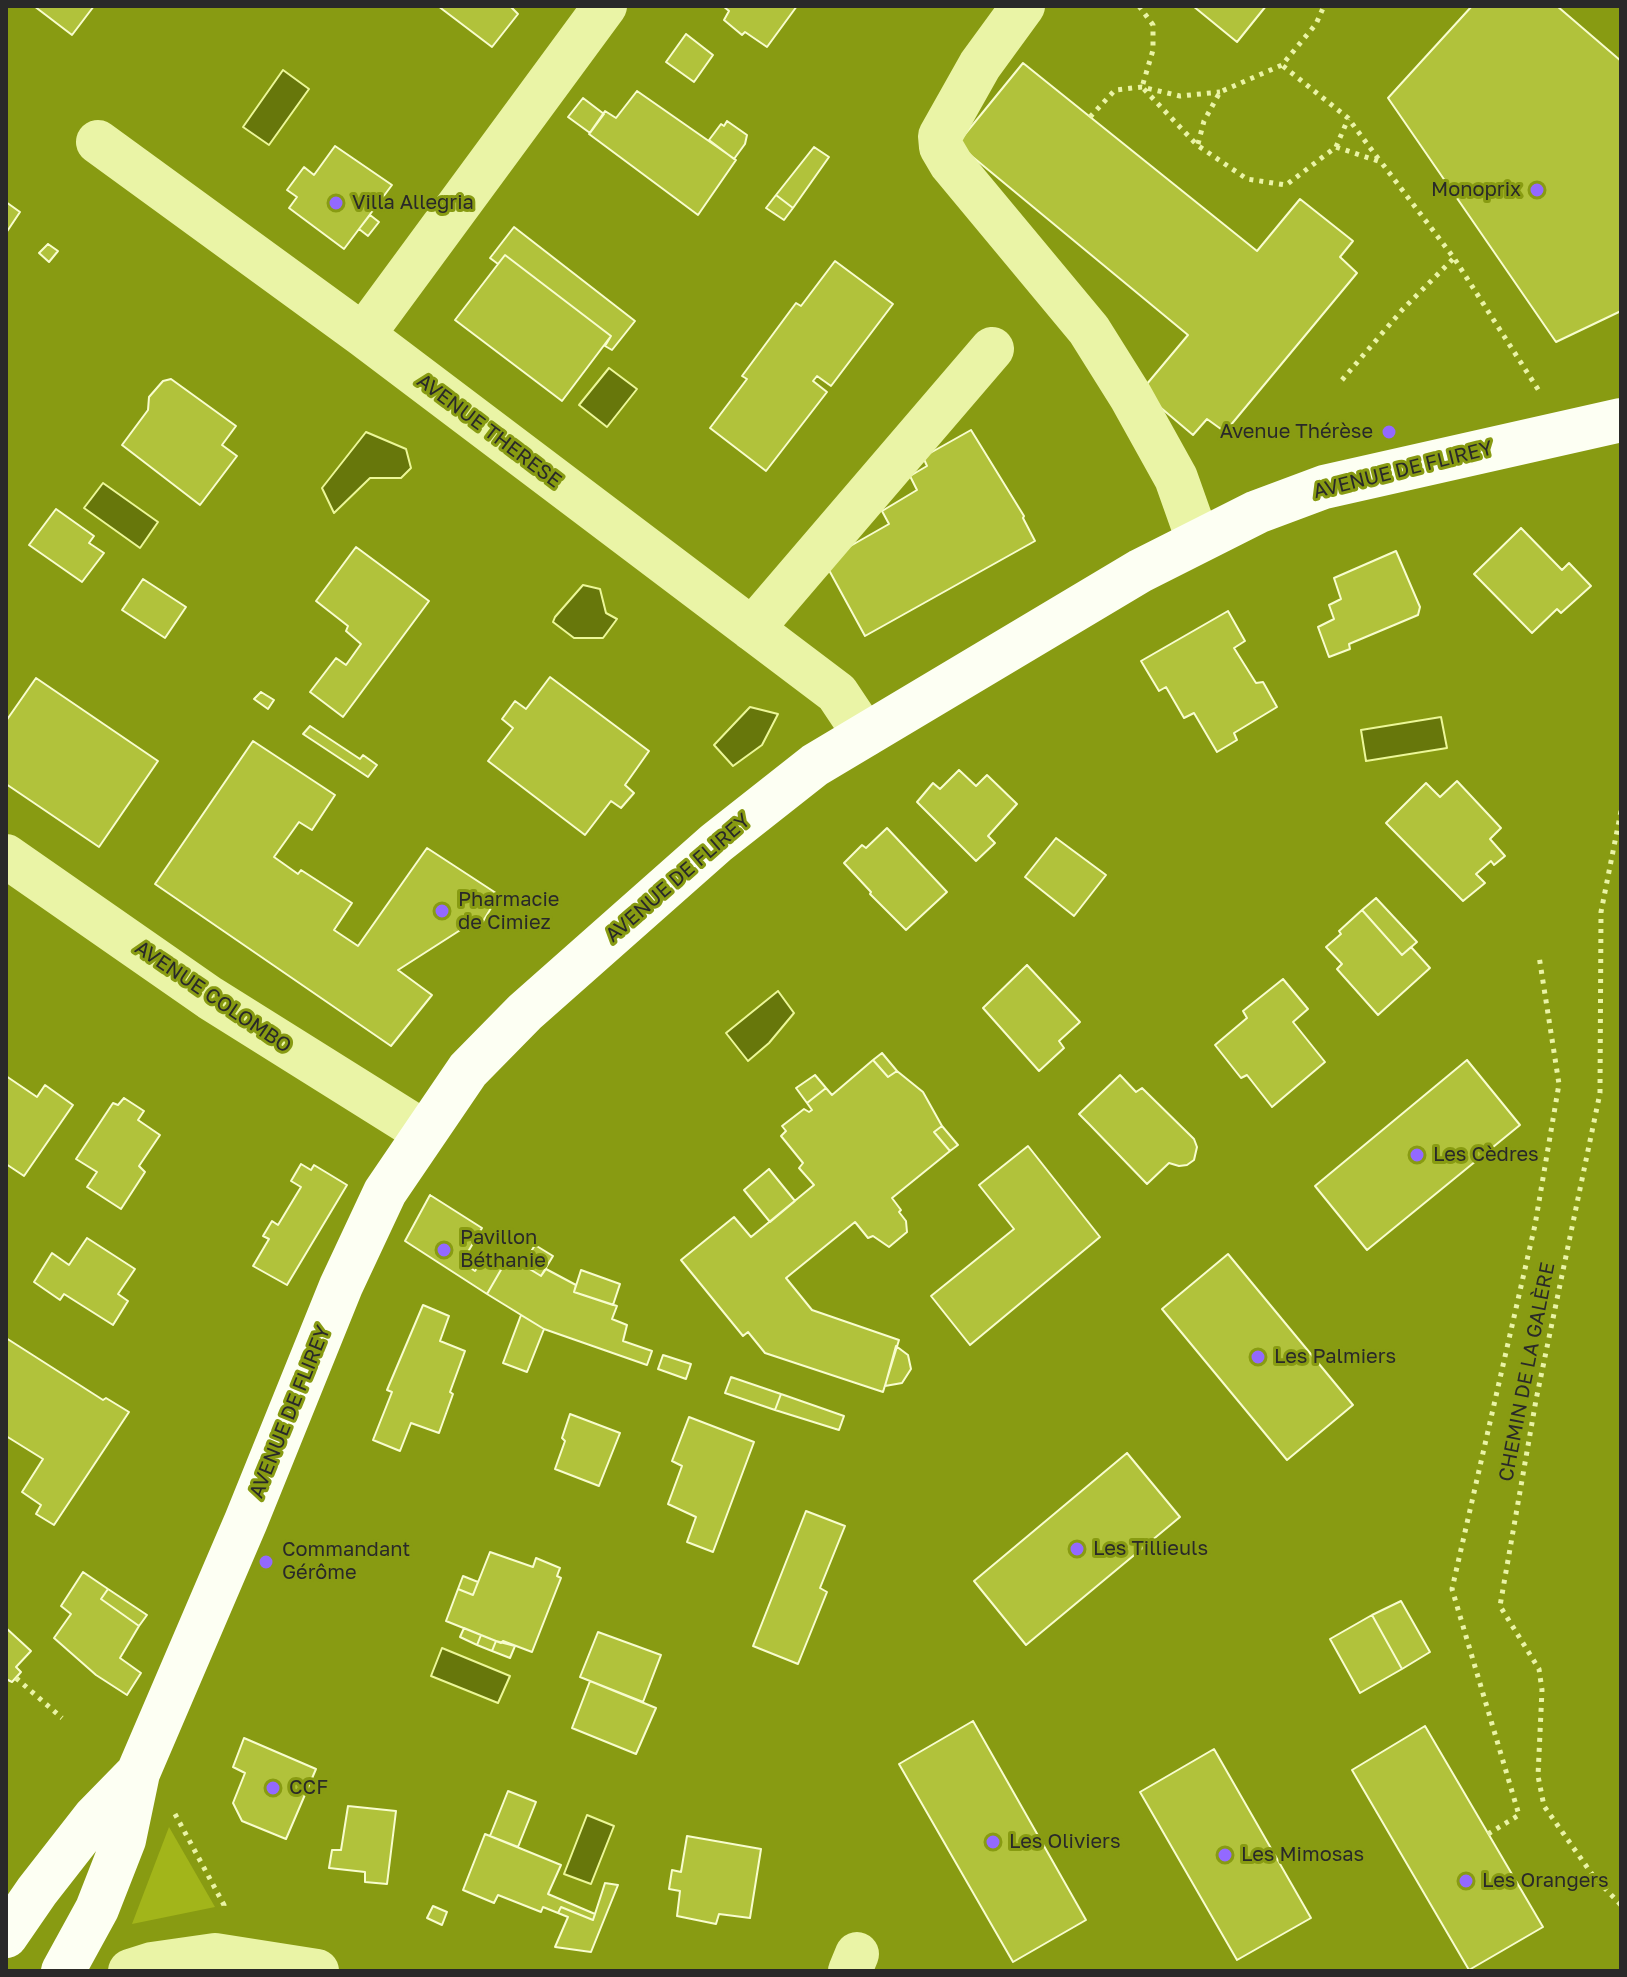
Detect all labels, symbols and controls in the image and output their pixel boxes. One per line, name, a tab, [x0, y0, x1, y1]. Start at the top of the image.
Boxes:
place label: Monoprix	[1431, 178, 1521, 202]
marker: Monoprix	[1528, 181, 1546, 199]
place label: Villa Allegria	[352, 191, 474, 215]
marker: Villa Allegria	[327, 194, 345, 212]
street label: AVENUE THERESE	[412, 369, 566, 493]
place label: Avenue Thérèse	[1220, 420, 1373, 444]
marker: Avenue Thérèse	[1380, 423, 1398, 441]
street label: AVENUE DE FLIREY	[1311, 436, 1495, 504]
street label: AVENUE DE FLIREY	[601, 809, 755, 947]
place label: Pharmacie de Cimiez	[458, 888, 559, 935]
marker: Pharmacie de Cimiez	[433, 902, 451, 920]
street label: AVENUE COLOMBO	[130, 936, 296, 1058]
place label: Les Cèdres	[1433, 1143, 1539, 1167]
marker: Les Cèdres	[1408, 1146, 1426, 1164]
place label: Pavillon Béthanie	[460, 1226, 546, 1273]
marker: Pavillon Béthanie	[435, 1241, 453, 1259]
street label: CHEMIN DE LA GALÈRE	[1494, 1260, 1560, 1484]
street label: AVENUE DE FLIREY	[244, 1322, 336, 1502]
place label: Les Palmiers	[1274, 1345, 1396, 1369]
marker: Les Palmiers	[1249, 1348, 1267, 1366]
place label: Les Tillieuls	[1093, 1537, 1208, 1561]
place label: Commandant Gérôme	[282, 1538, 410, 1585]
marker: Les Tillieuls	[1068, 1540, 1086, 1558]
marker: Commandant Gérôme	[257, 1553, 275, 1571]
place label: CCF	[289, 1776, 328, 1800]
marker: CCF	[264, 1779, 282, 1797]
place label: Les Oliviers	[1009, 1830, 1121, 1854]
marker: Les Oliviers	[984, 1833, 1002, 1851]
place label: Les Mimosas	[1241, 1843, 1364, 1867]
marker: Les Mimosas	[1216, 1846, 1234, 1864]
place label: Les Orangers	[1482, 1869, 1609, 1893]
marker: Les Orangers	[1457, 1872, 1475, 1890]

